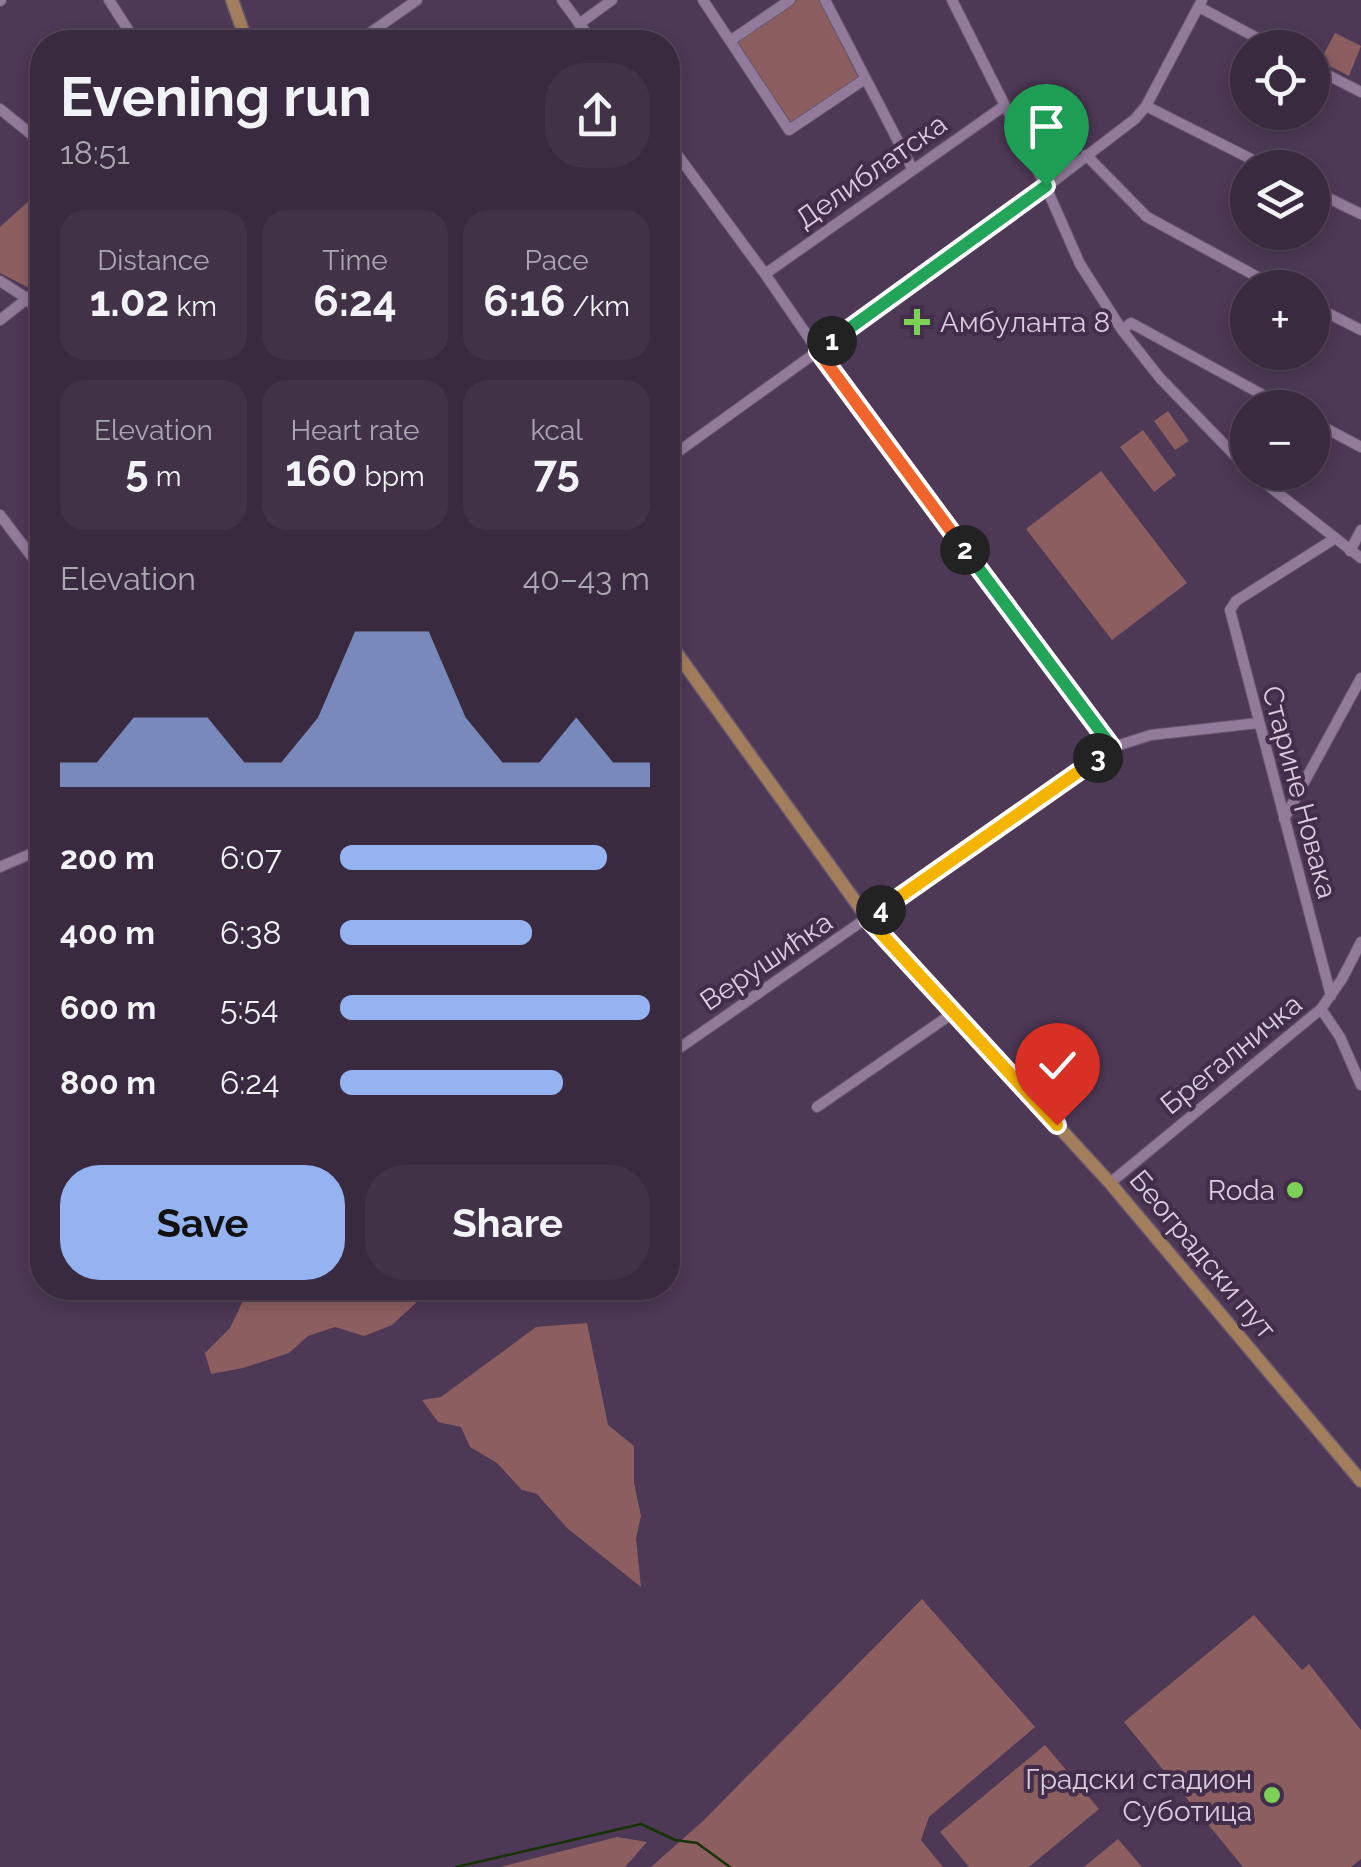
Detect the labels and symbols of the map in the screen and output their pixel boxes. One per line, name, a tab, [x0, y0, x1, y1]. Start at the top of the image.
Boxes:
pin	[1004, 84, 1089, 187]
street label: Делиблатска	[790, 107, 953, 236]
place label: Амбуланта 8	[940, 306, 1110, 339]
marker: Амбуланта 8	[904, 309, 930, 335]
pin: 1	[807, 316, 857, 366]
pin: 2	[940, 525, 990, 575]
street label: Старине Новака	[1255, 682, 1344, 902]
pin: 3	[1073, 733, 1123, 783]
pin: 4	[856, 885, 906, 935]
street label: Верушићка	[694, 905, 839, 1018]
street label: Брегалничка	[1154, 988, 1308, 1121]
pin	[1015, 1023, 1100, 1126]
street label: Београдски пут	[1123, 1163, 1283, 1345]
place label: Roda	[1208, 1174, 1275, 1207]
marker: Roda	[1284, 1179, 1306, 1201]
place label: Градски стадион Суботица	[1025, 1763, 1252, 1828]
marker: Градски стадион Суботица	[1261, 1784, 1283, 1806]

